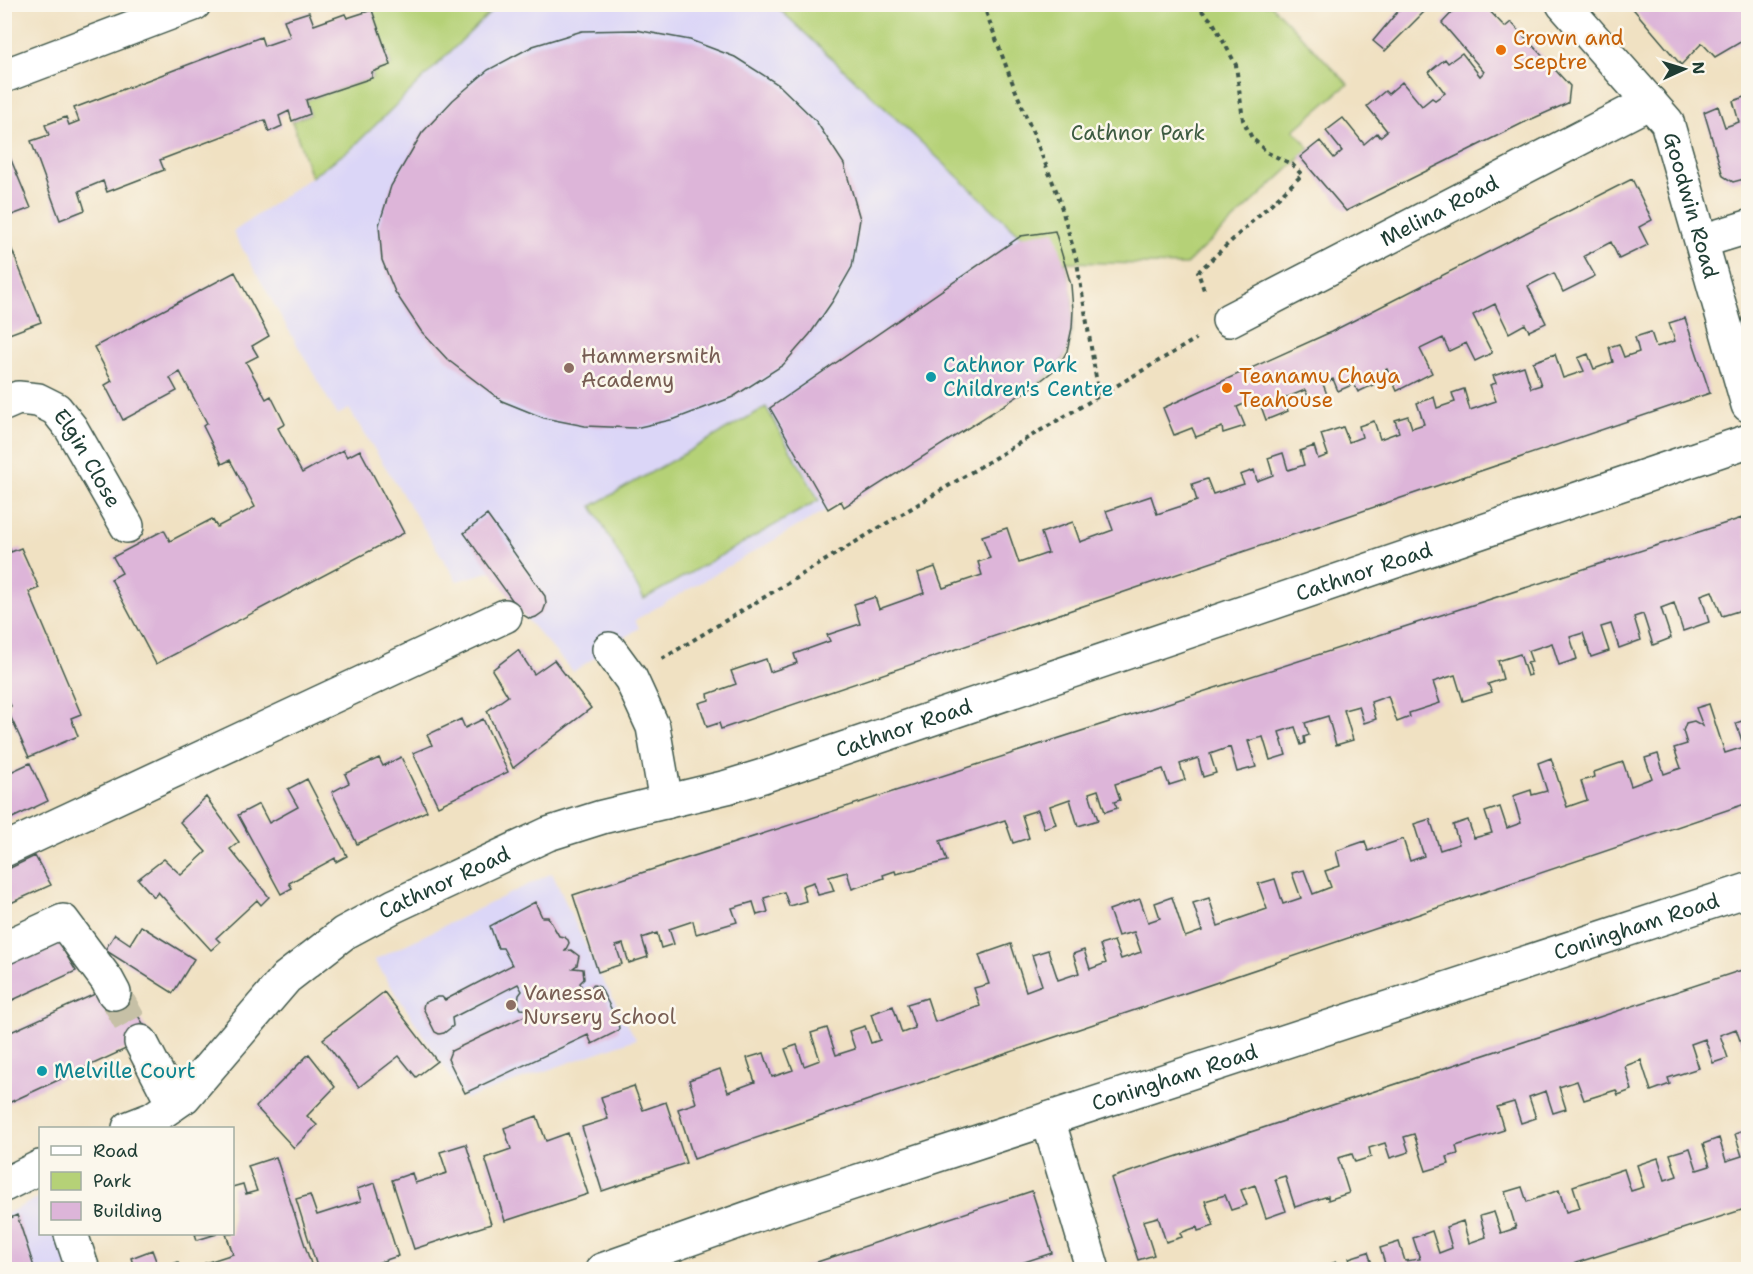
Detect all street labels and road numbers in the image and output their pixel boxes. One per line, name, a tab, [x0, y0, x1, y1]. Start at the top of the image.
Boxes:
street label: Goodwin Road	[1657, 129, 1725, 282]
street label: Melina Road	[1376, 169, 1503, 253]
street label: Elgin Close	[47, 403, 128, 513]
street label: Cathnor Road	[1292, 535, 1436, 608]
street label: Cathnor Road	[832, 692, 976, 764]
street label: Cathnor Road	[374, 840, 515, 926]
street label: Coningham Road	[1550, 886, 1723, 967]
street label: Coningham Road	[1088, 1037, 1261, 1118]

